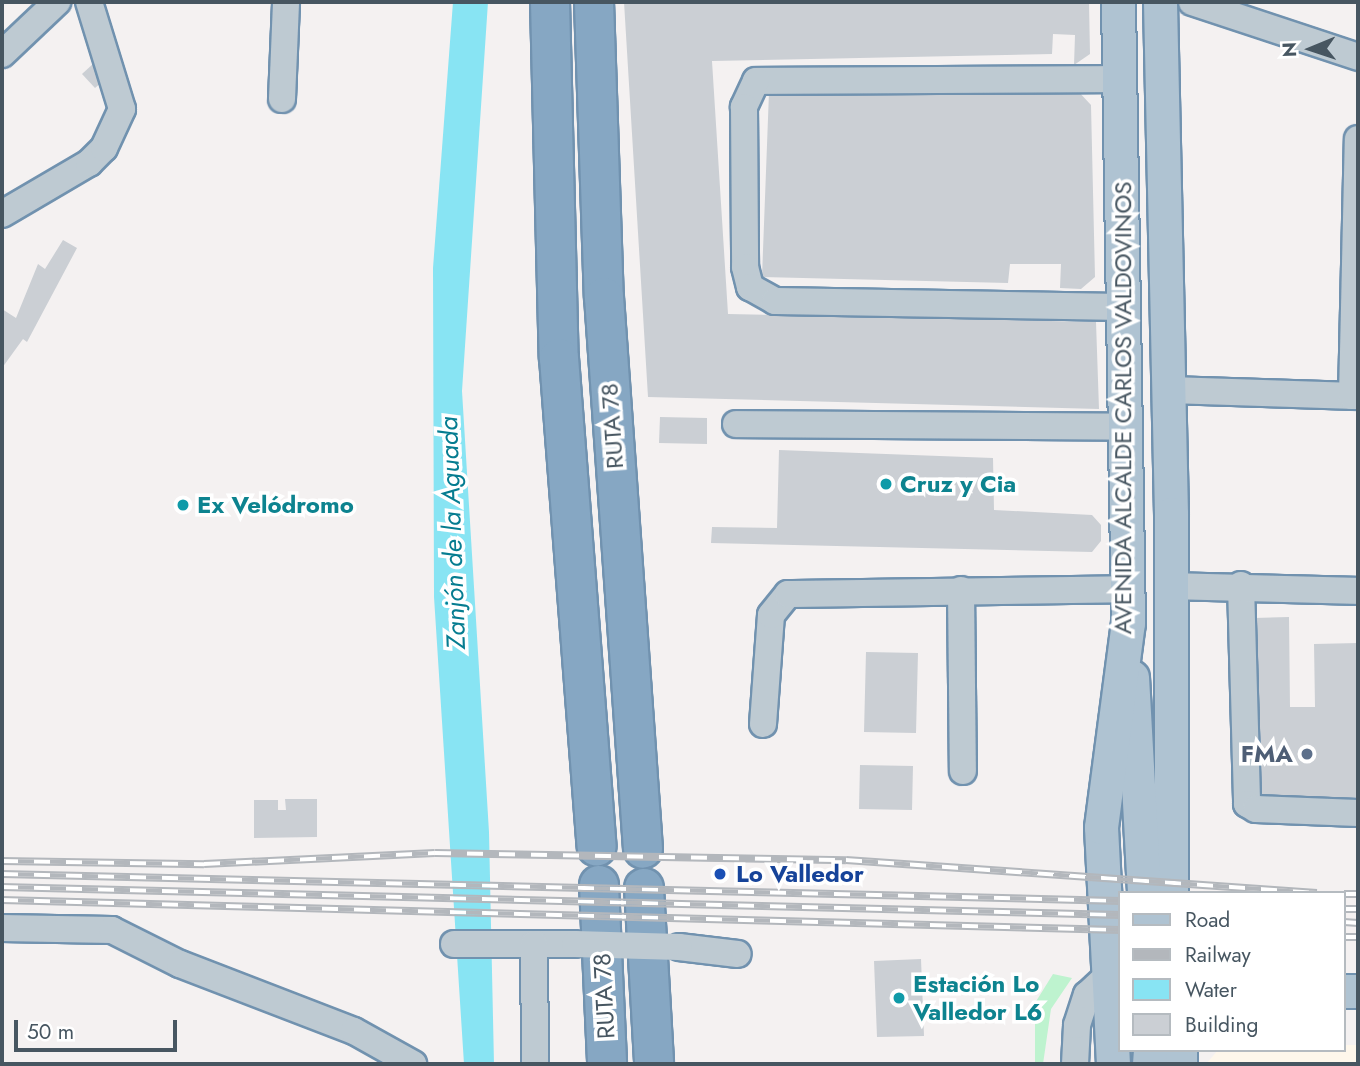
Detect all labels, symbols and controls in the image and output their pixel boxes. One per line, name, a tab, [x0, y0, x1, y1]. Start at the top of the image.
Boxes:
north arrow	[1276, 14, 1346, 84]
text: N	[1276, 42, 1303, 58]
street label: AVENIDA ALCALDE CARLOS VALDOVINOS	[1109, 182, 1137, 634]
street label: RUTA 78	[595, 382, 629, 470]
water label: Zanjón de la Aguada	[433, 416, 473, 650]
place label: Cruz y Cia	[900, 470, 1016, 498]
marker: Cruz y Cia	[878, 476, 894, 492]
place label: Ex Velódromo	[197, 491, 354, 519]
marker: Ex Velódromo	[175, 497, 191, 513]
place label: FMA	[1241, 740, 1293, 768]
marker: FMA	[1299, 746, 1315, 762]
place label: Lo Valledor	[736, 860, 864, 888]
marker: Lo Valledor	[710, 864, 730, 884]
legend	[1118, 891, 1346, 1052]
text: Road	[1185, 905, 1230, 935]
text: Railway	[1185, 940, 1251, 970]
street label: RUTA 78	[587, 952, 621, 1040]
place label: Estación Lo Valledor L6	[913, 970, 1043, 1026]
text: Water	[1185, 975, 1237, 1005]
marker: Estación Lo Valledor L6	[891, 990, 907, 1006]
scale bar	[18, 1006, 180, 1050]
text: Building	[1185, 1010, 1258, 1040]
text: 50 m	[27, 1017, 74, 1047]

